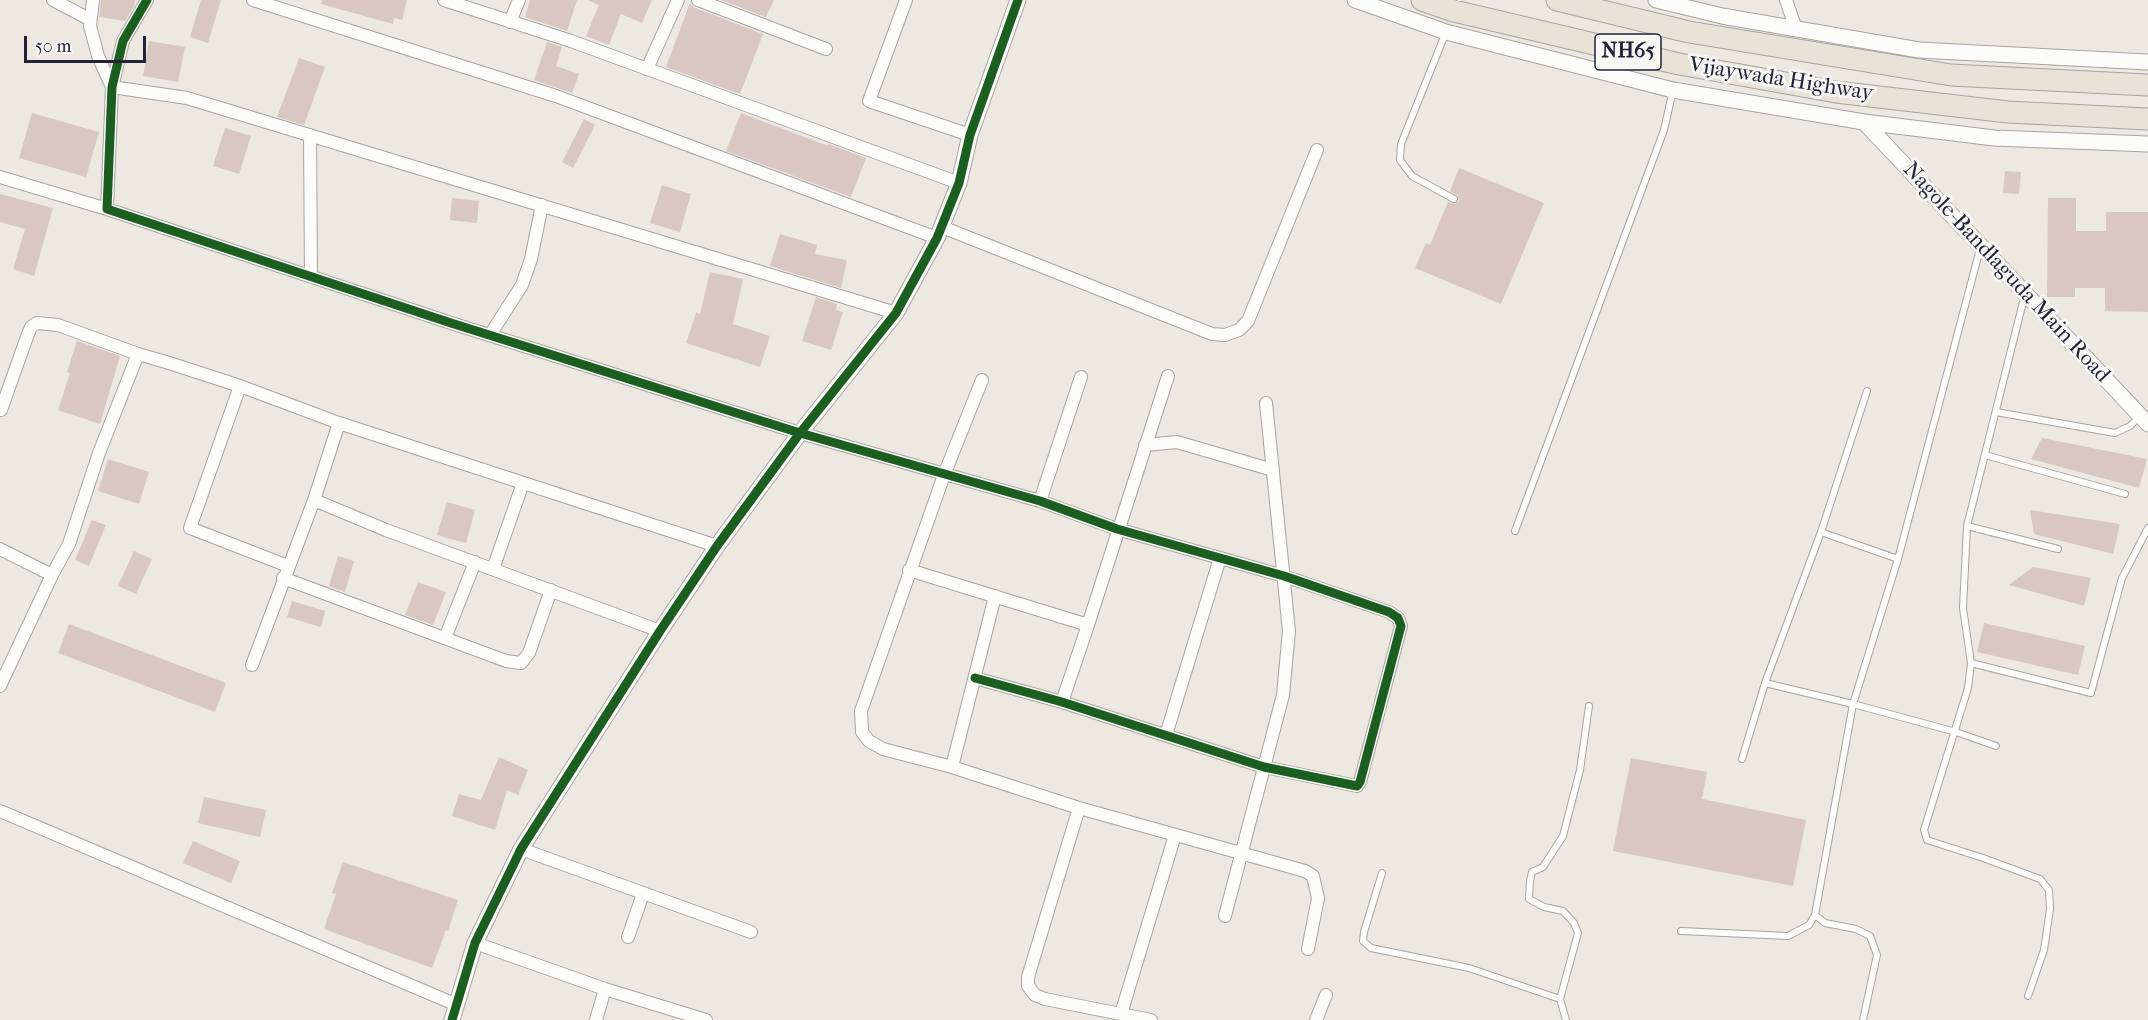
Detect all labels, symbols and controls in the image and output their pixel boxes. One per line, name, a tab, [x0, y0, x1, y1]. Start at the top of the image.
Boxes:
scale bar	[27, 24, 148, 62]
road number: NH65	[1595, 34, 1661, 70]
text: 50 m	[35, 36, 71, 57]
street label: Vijaywada Highway	[1687, 52, 1875, 108]
street label: Nagole-Bandlaguda Main Road	[1897, 157, 2115, 389]

